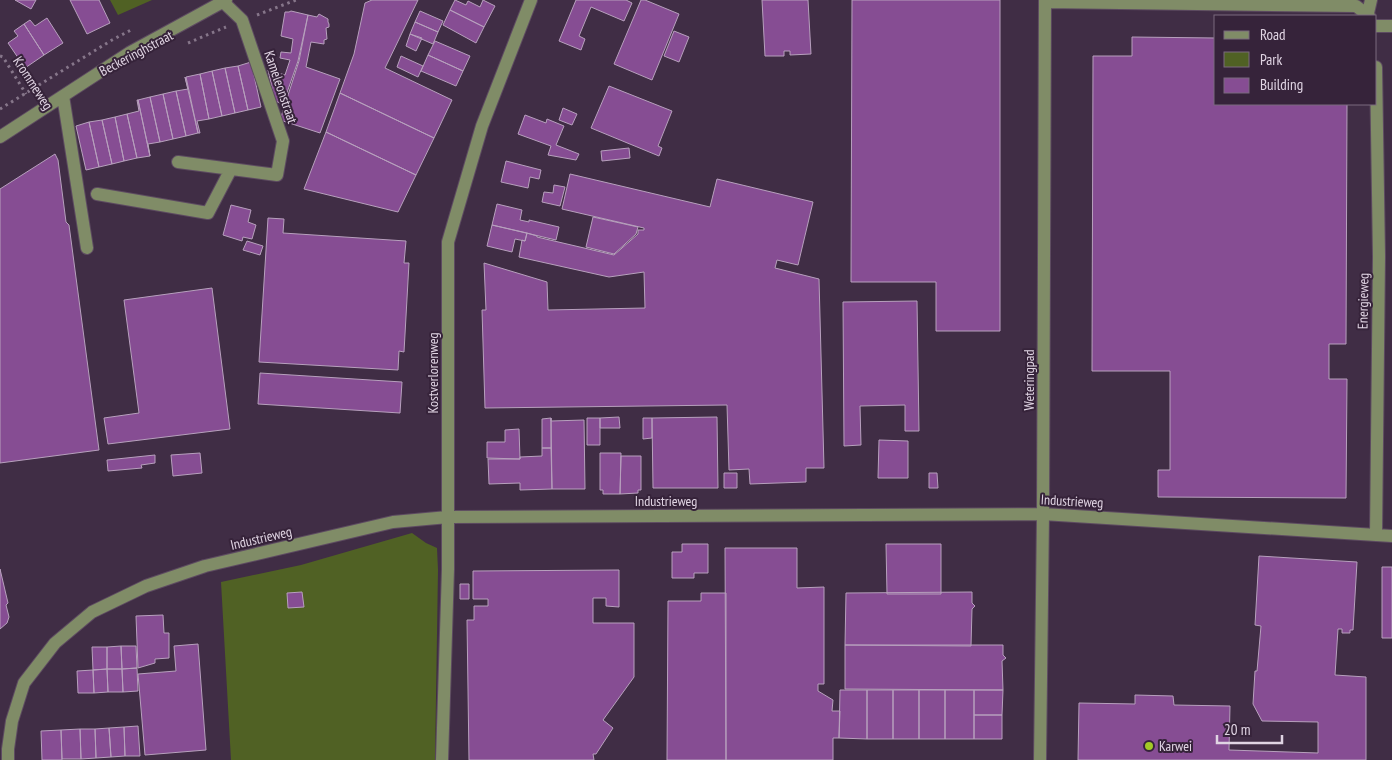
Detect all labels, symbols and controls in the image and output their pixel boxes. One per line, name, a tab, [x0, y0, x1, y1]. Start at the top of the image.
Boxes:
legend	[1214, 15, 1377, 105]
text: Road	[1260, 25, 1286, 44]
street label: Beckeringhstraat	[96, 26, 176, 80]
street label: Kameleonstraat	[260, 48, 302, 126]
text: Park	[1260, 50, 1282, 69]
street label: Krommeweg	[9, 53, 57, 113]
text: Building	[1260, 75, 1303, 94]
street label: Energieweg	[1354, 273, 1372, 329]
street label: Kostverlorenweg	[424, 333, 442, 413]
street label: Weteringpad	[1020, 349, 1038, 411]
street label: Industrieweg	[1040, 490, 1104, 512]
street label: Industrieweg	[635, 492, 697, 510]
street label: Industrieweg	[229, 522, 293, 554]
scale bar	[1217, 712, 1282, 744]
text: 20 m	[1224, 720, 1250, 739]
place label: Karwei	[1159, 737, 1192, 755]
marker: Karwei	[1143, 740, 1155, 752]

